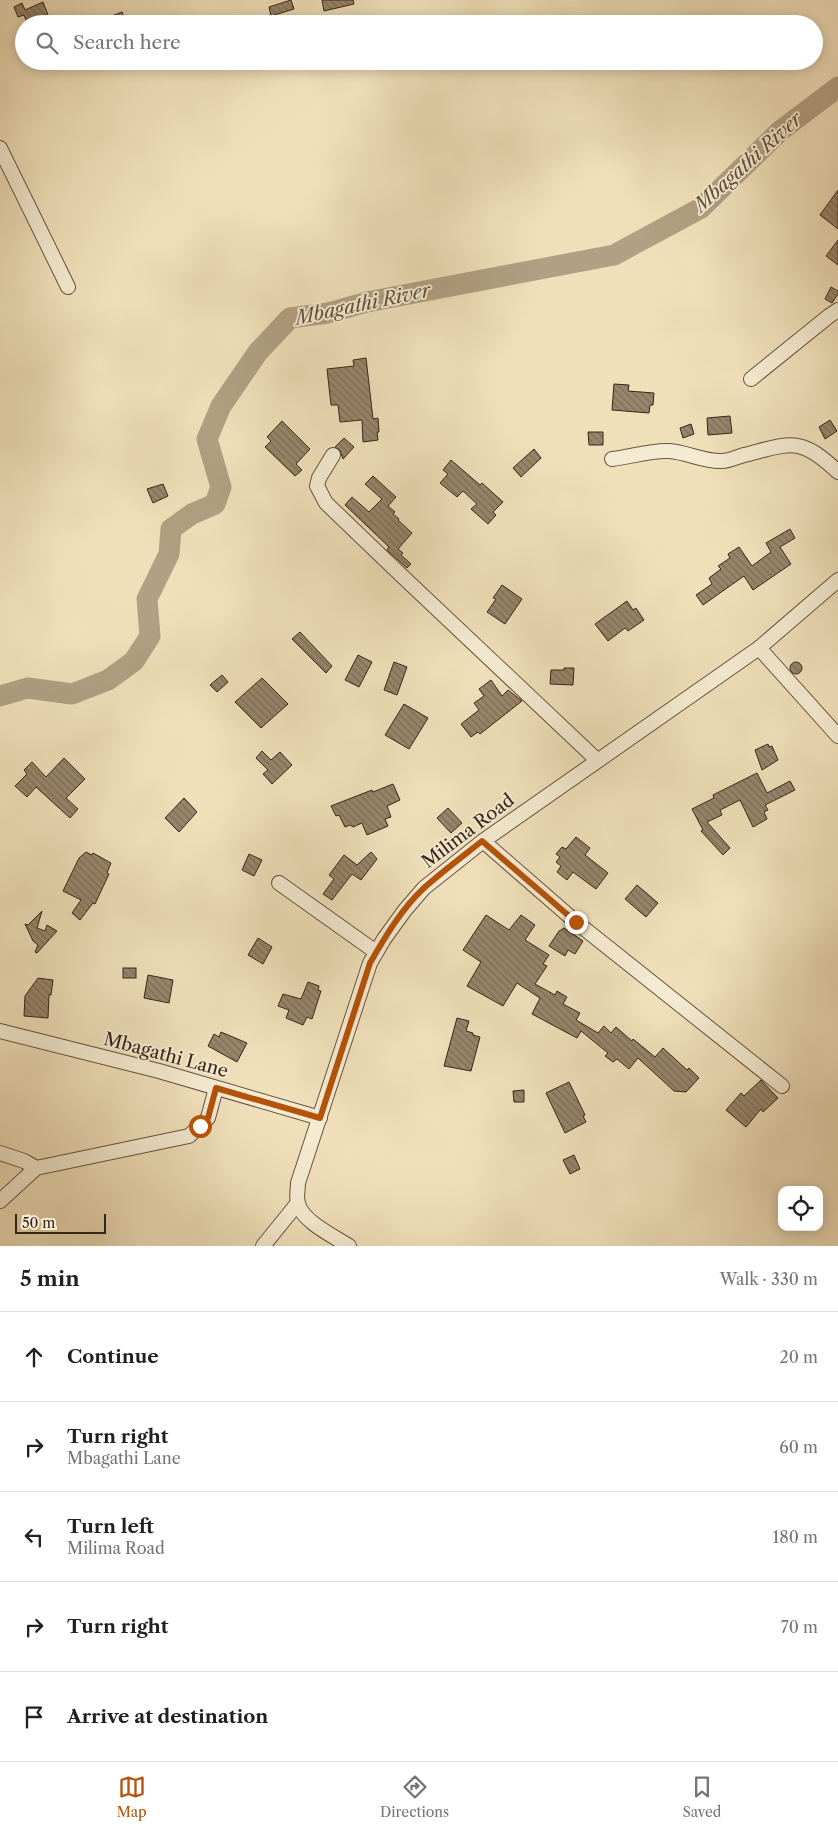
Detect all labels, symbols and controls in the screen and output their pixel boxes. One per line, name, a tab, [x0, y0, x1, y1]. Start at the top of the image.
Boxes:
search box	[15, 15, 823, 70]
icon: search	[33, 29, 61, 57]
text: Search here	[73, 31, 181, 54]
water label: Mbagathi River	[688, 107, 808, 218]
water label: Mbagathi River	[291, 278, 434, 330]
street label: Milima Road	[418, 789, 519, 873]
route end	[565, 911, 588, 934]
street label: Mbagathi Lane	[101, 1028, 231, 1082]
route start	[189, 1115, 212, 1138]
map controls	[778, 1186, 823, 1231]
button: locate	[778, 1186, 823, 1231]
scale bar	[15, 1211, 106, 1234]
text: 50 m	[22, 1214, 55, 1232]
text: 5 min	[20, 1266, 80, 1291]
text: Walk · 330 m	[720, 1269, 818, 1289]
icon: ahead	[20, 1343, 48, 1371]
text: Continue	[67, 1345, 159, 1368]
text: 20 m	[779, 1347, 818, 1367]
text: Turn right	[67, 1425, 168, 1448]
icon: right	[20, 1433, 48, 1461]
text: 60 m	[779, 1437, 818, 1457]
text: Mbagathi Lane	[67, 1448, 181, 1468]
text: Turn left	[67, 1515, 154, 1538]
icon: left	[20, 1523, 48, 1551]
text: 180 m	[772, 1527, 818, 1547]
text: Milima Road	[67, 1538, 165, 1558]
icon: right	[20, 1613, 48, 1641]
text: Turn right	[67, 1615, 168, 1638]
text: 70 m	[781, 1617, 818, 1637]
icon: arrive	[20, 1703, 48, 1731]
text: Arrive at destination	[67, 1705, 268, 1728]
tab: Map	[117, 1773, 147, 1821]
tab: Directions	[380, 1773, 449, 1821]
tab: Saved	[682, 1773, 721, 1821]

